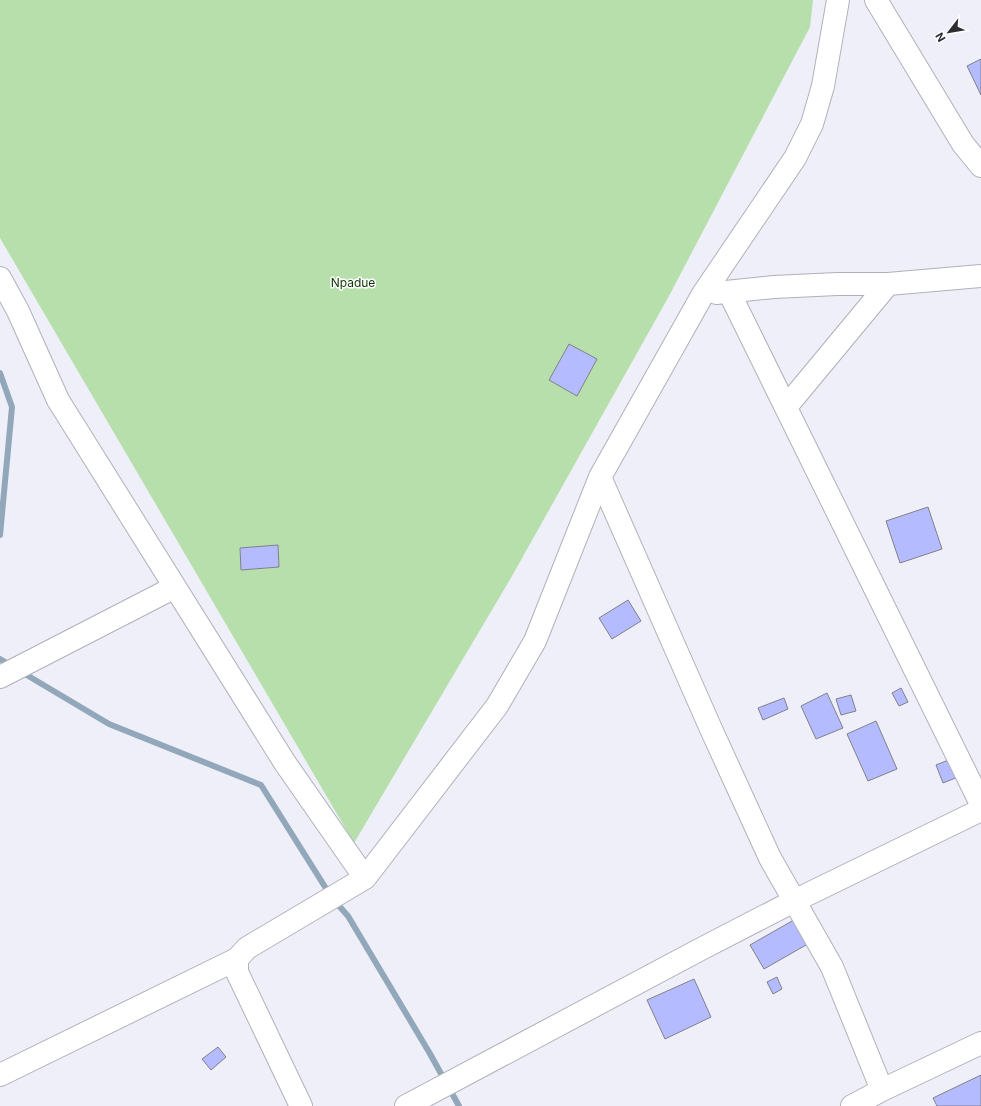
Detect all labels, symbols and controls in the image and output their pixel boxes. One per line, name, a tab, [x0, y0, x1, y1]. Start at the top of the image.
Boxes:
north arrow	[929, 12, 969, 52]
text: N	[932, 30, 949, 44]
park label: Npadue	[331, 275, 375, 290]

